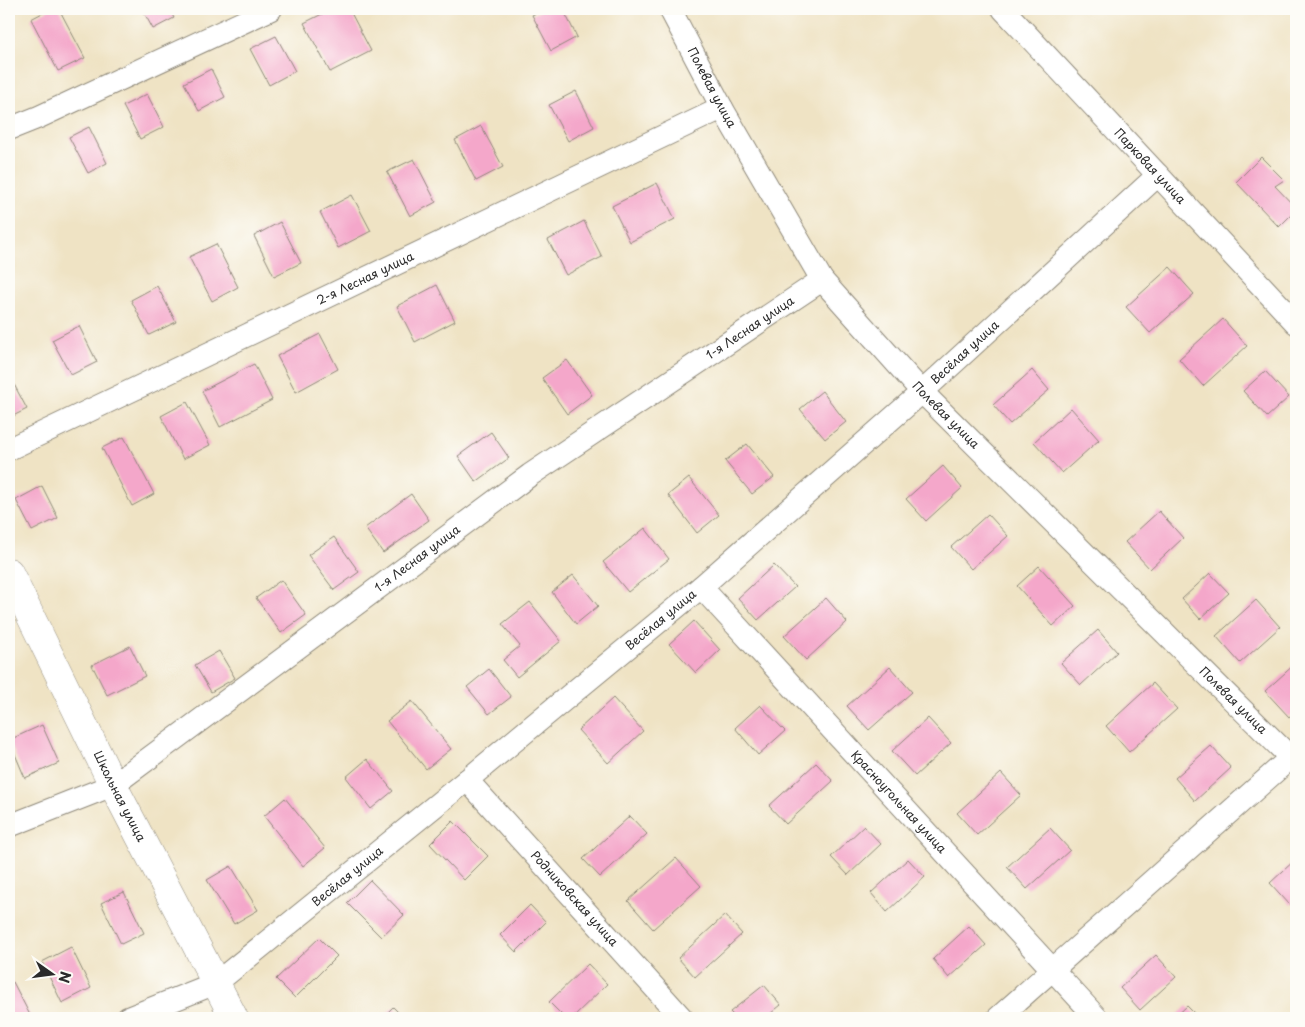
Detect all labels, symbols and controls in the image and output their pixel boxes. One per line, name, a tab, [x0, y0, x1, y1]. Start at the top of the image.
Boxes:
street label: Полевая улица	[684, 44, 742, 131]
street label: Парковая улица	[1110, 124, 1191, 208]
street label: 2-я Лесная улица	[313, 247, 417, 309]
street label: 1-я Лесная улица	[702, 291, 798, 363]
street label: Весёлая улица	[926, 315, 1003, 388]
street label: Полевая улица	[908, 377, 984, 453]
street label: 1-я Лесная улица	[370, 520, 464, 596]
street label: Весёлая улица	[621, 584, 700, 654]
street label: Полевая улица	[1196, 662, 1272, 738]
street label: Красноугольная улица	[847, 746, 952, 857]
street label: Школьная улица	[90, 747, 151, 845]
street label: Весёлая улица	[307, 841, 387, 910]
street label: Родниковская улица	[527, 846, 623, 950]
north arrow	[28, 950, 78, 1000]
text: N	[54, 969, 77, 985]

